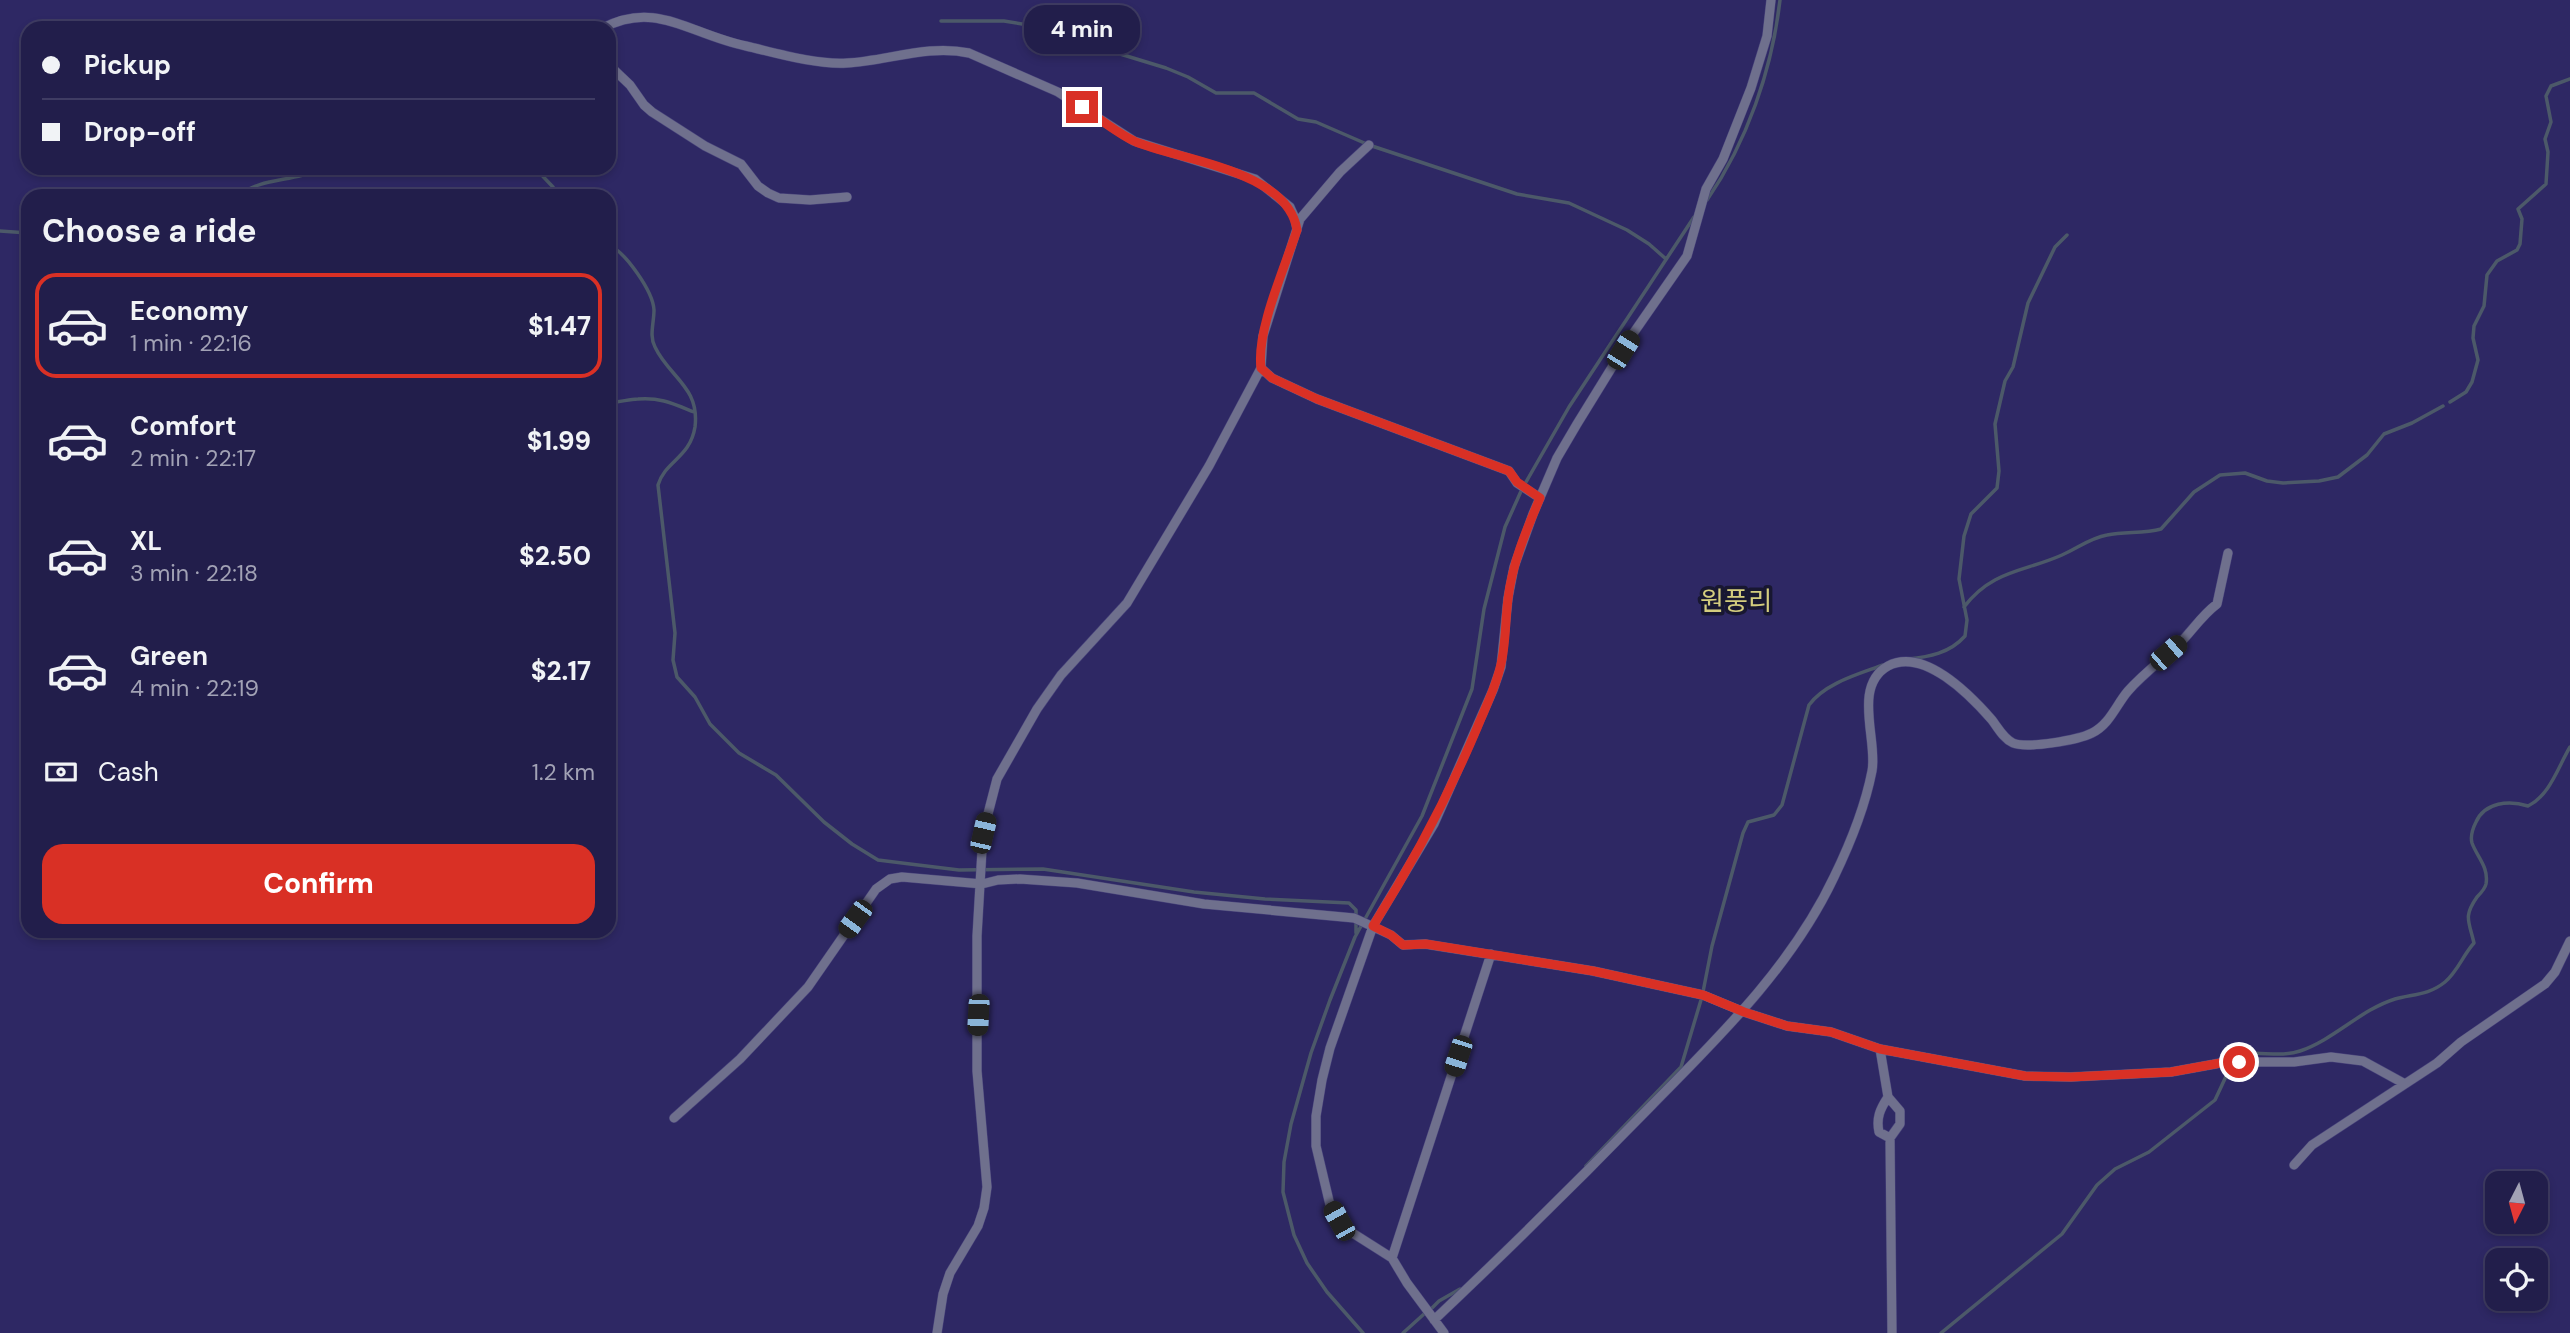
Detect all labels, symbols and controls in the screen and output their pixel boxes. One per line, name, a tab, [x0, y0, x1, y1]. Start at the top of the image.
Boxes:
callout: 4 min	[1024, 6, 1140, 55]
text: 4 min	[1051, 14, 1113, 44]
text: Pickup	[84, 48, 171, 82]
route end	[1066, 91, 1098, 123]
text: Drop-off	[84, 115, 196, 149]
text: Choose a ride	[42, 210, 257, 252]
icon: car	[46, 294, 109, 357]
text: Economy	[130, 294, 248, 328]
text: $1.47	[528, 309, 591, 343]
car	[1603, 327, 1644, 373]
text: 1 min · 22:16	[130, 328, 252, 358]
icon: car	[46, 409, 109, 472]
text: Comfort	[130, 409, 236, 443]
text: $1.99	[527, 424, 591, 458]
text: 2 min · 22:17	[130, 443, 256, 473]
icon: car	[46, 524, 109, 587]
text: XL	[130, 524, 162, 558]
text: $2.50	[519, 539, 591, 573]
text: 3 min · 22:18	[130, 558, 258, 588]
district label: 원풍리	[1700, 584, 1772, 618]
car	[2146, 631, 2191, 675]
icon: car	[46, 639, 109, 702]
text: Green	[130, 639, 208, 673]
text: $2.17	[531, 654, 591, 688]
text: 4 min · 22:19	[130, 673, 259, 703]
icon: cash	[42, 753, 80, 791]
text: Cash	[98, 755, 159, 789]
text: 1.2 km	[532, 757, 595, 787]
car	[969, 810, 998, 856]
button: Confirm	[42, 844, 595, 924]
car	[835, 896, 876, 942]
car	[967, 993, 990, 1037]
car	[1442, 1033, 1475, 1079]
route start	[2223, 1046, 2255, 1078]
north arrow	[2485, 1171, 2548, 1234]
map controls	[2485, 1171, 2548, 1311]
car	[1320, 1198, 1359, 1244]
button: locate	[2485, 1248, 2548, 1311]

